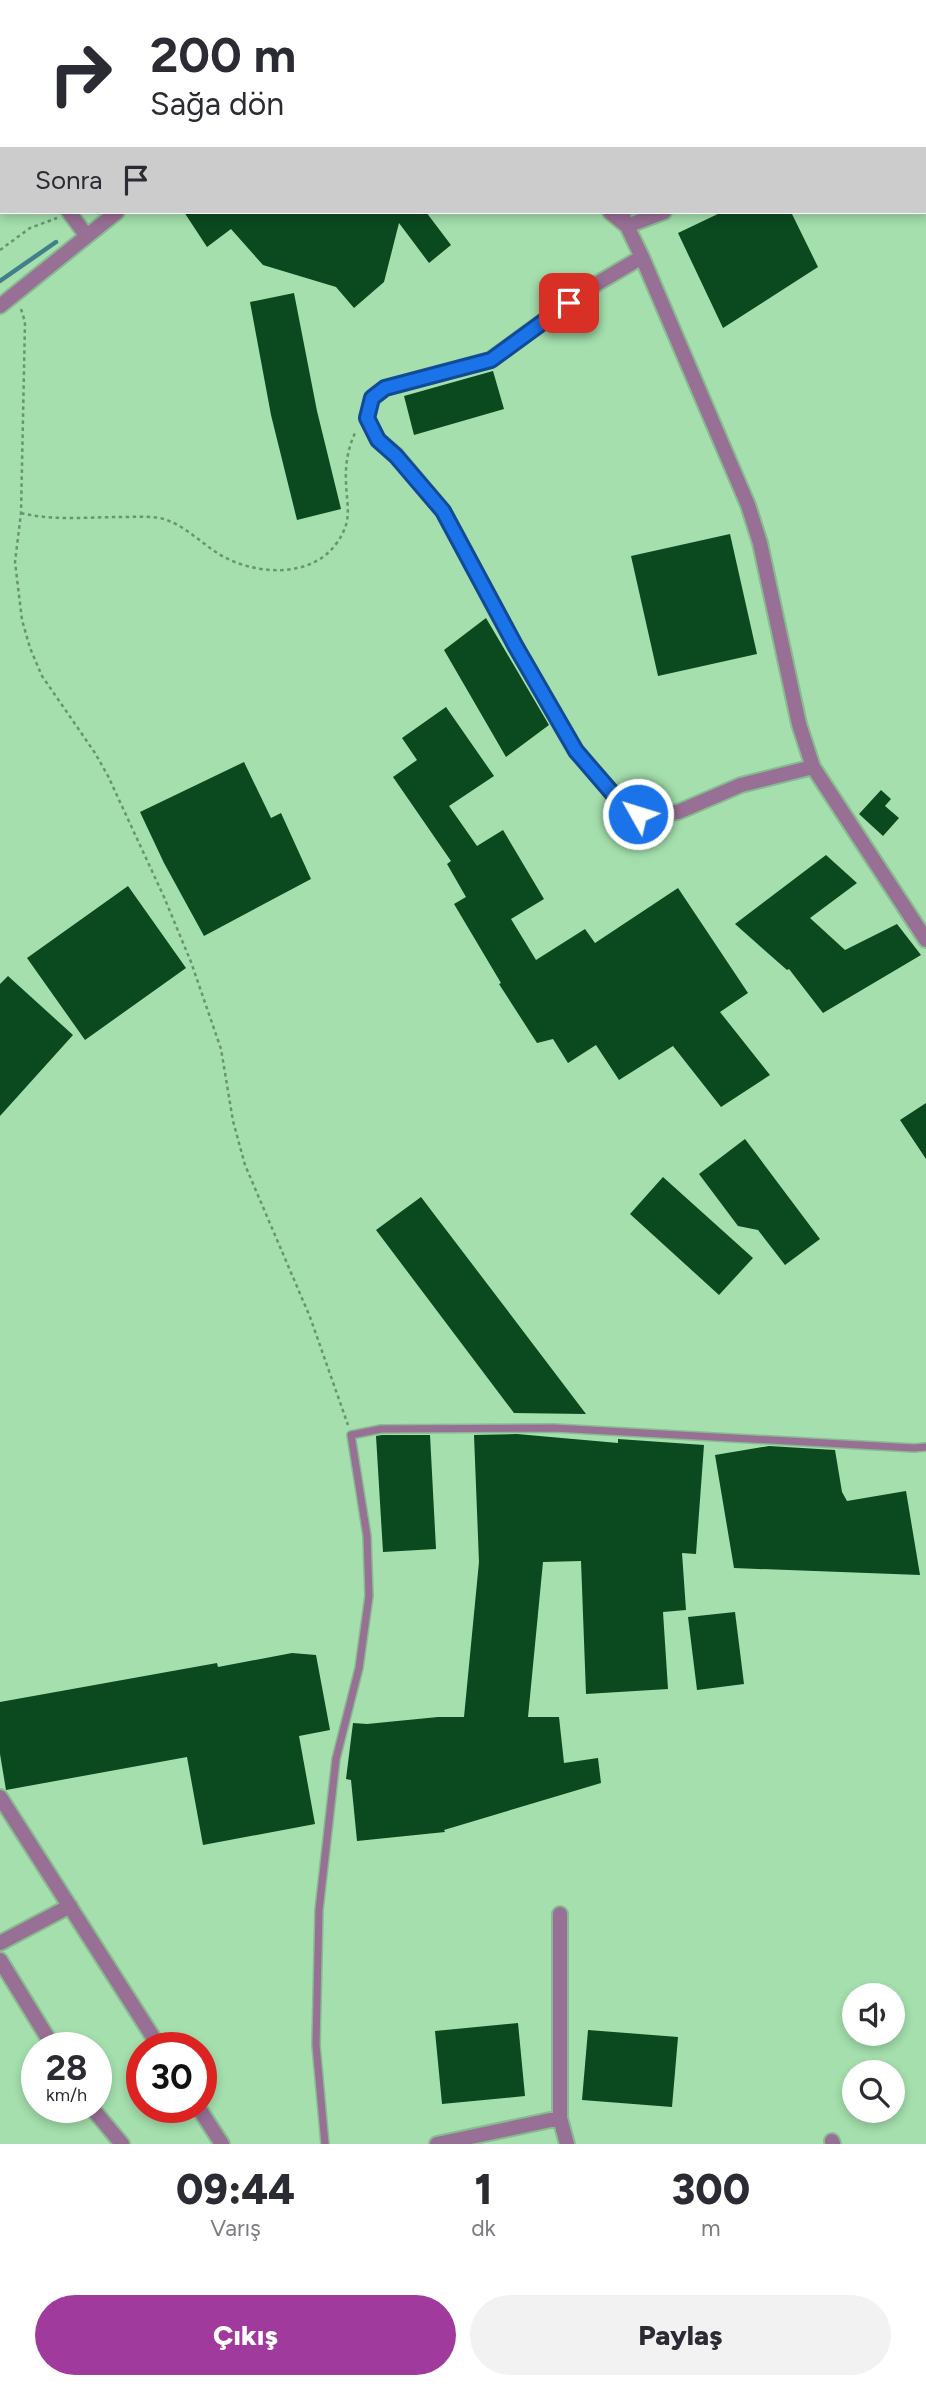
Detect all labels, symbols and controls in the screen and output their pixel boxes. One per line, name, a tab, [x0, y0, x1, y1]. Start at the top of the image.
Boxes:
text: 200 m	[150, 25, 296, 84]
icon: right	[35, 28, 126, 119]
text: Sağa dön	[150, 85, 284, 123]
icon: arrive	[117, 161, 155, 199]
text: Sonra	[35, 164, 103, 196]
pin	[539, 273, 599, 333]
icon: arrive	[550, 284, 588, 322]
position arrow	[601, 777, 675, 851]
map controls	[842, 1983, 905, 2123]
button: sound	[842, 1983, 905, 2046]
speed limit sign: 30	[126, 2032, 217, 2123]
text: 28	[46, 2047, 87, 2089]
button: search	[842, 2060, 905, 2123]
text: km/h	[46, 2084, 87, 2106]
text: 09:44	[176, 2164, 295, 2215]
text: 1	[474, 2164, 492, 2215]
text: 300	[672, 2164, 750, 2215]
text: Varış	[210, 2214, 261, 2242]
text: dk	[471, 2214, 496, 2242]
text: m	[701, 2214, 721, 2242]
button: Çıkış	[35, 2295, 456, 2375]
button: Paylaş	[470, 2295, 891, 2375]

